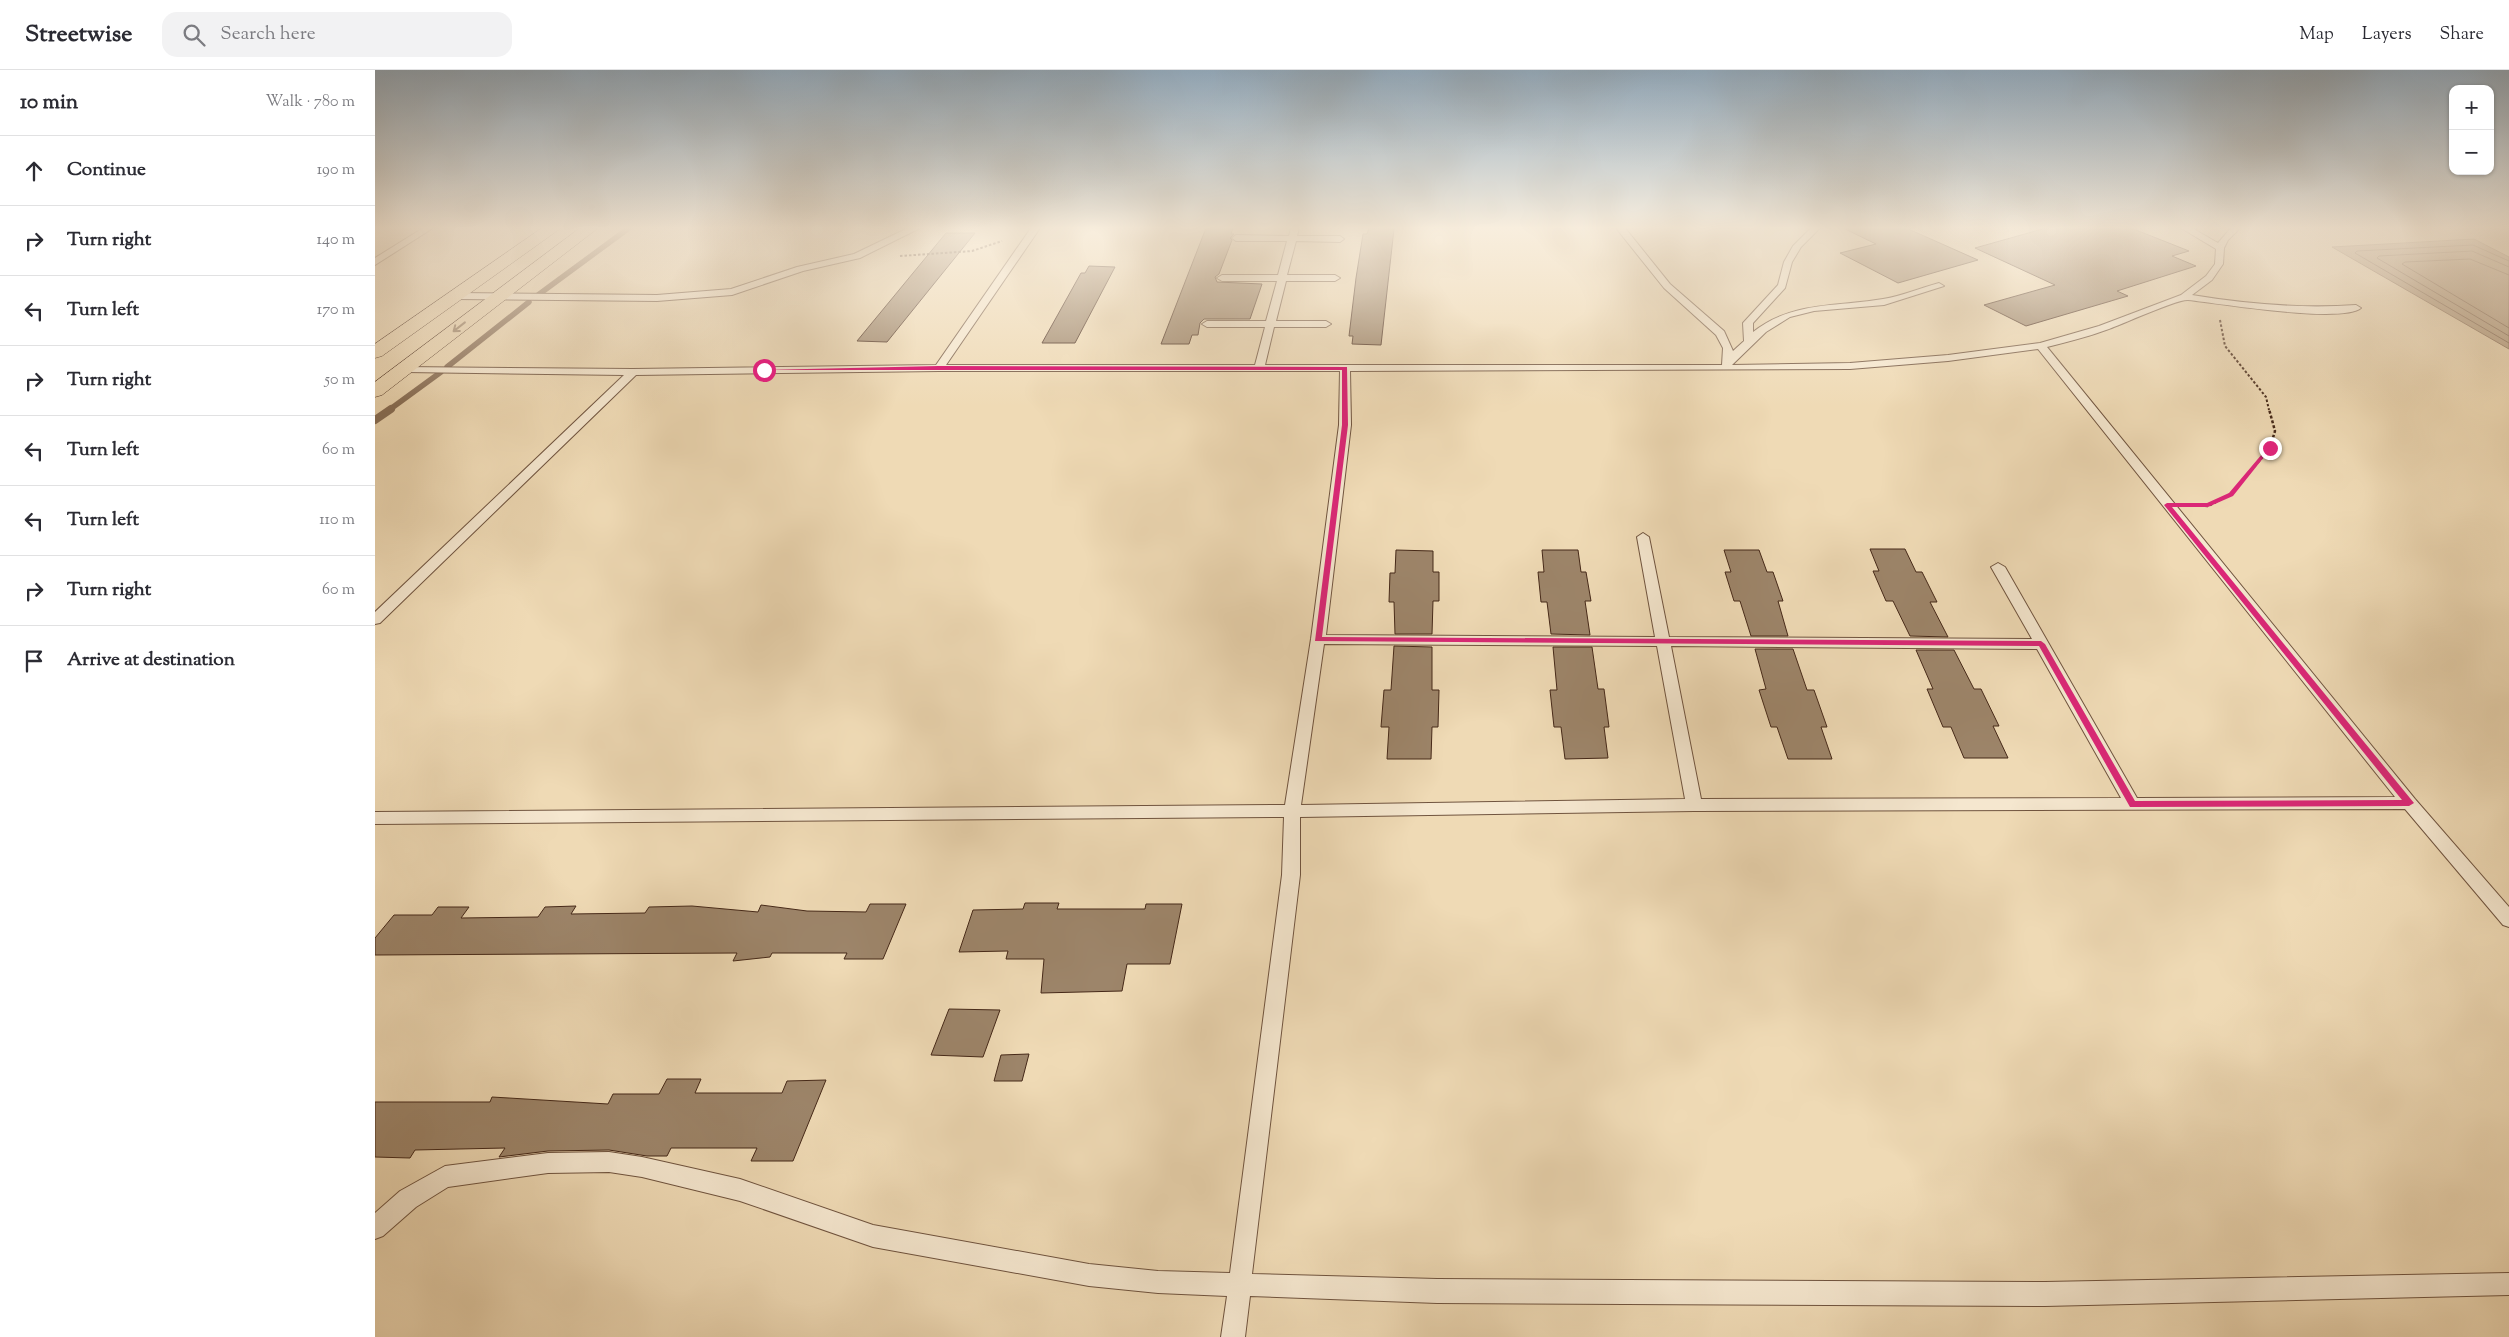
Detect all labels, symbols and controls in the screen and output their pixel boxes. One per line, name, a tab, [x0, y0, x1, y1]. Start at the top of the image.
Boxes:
search box	[162, 12, 512, 57]
text: Streetwise	[25, 18, 132, 52]
icon: search	[180, 21, 208, 49]
text: Search here	[220, 21, 316, 48]
text: Map	[2299, 22, 2334, 48]
text: Layers	[2362, 22, 2412, 48]
text: Share	[2440, 22, 2484, 48]
map controls	[2449, 85, 2494, 175]
button: +	[2449, 85, 2494, 130]
text: 10 min	[20, 88, 78, 118]
text: Walk · 780 m	[265, 91, 355, 114]
button: −	[2449, 130, 2494, 175]
icon: ahead	[20, 157, 48, 185]
text: Continue	[67, 157, 146, 184]
text: 190 m	[317, 159, 355, 182]
icon: right	[20, 227, 48, 255]
text: Turn right	[67, 227, 151, 254]
text: 140 m	[317, 229, 355, 252]
icon: left	[20, 297, 48, 325]
text: Turn left	[67, 297, 139, 324]
text: 170 m	[317, 299, 355, 322]
one-way arrow	[453, 321, 466, 332]
route start	[753, 359, 776, 382]
icon: right	[20, 367, 48, 395]
text: Turn right	[67, 367, 151, 394]
text: 50 m	[324, 369, 355, 392]
icon: left	[20, 437, 48, 465]
text: Turn left	[67, 437, 139, 464]
route end	[2259, 437, 2282, 460]
text: 60 m	[322, 439, 355, 462]
icon: left	[20, 507, 48, 535]
text: Turn left	[67, 507, 139, 534]
text: 110 m	[319, 509, 355, 532]
icon: right	[20, 577, 48, 605]
text: Turn right	[67, 577, 151, 604]
text: 60 m	[322, 579, 355, 602]
icon: arrive	[20, 647, 48, 675]
text: Arrive at destination	[67, 647, 235, 674]

